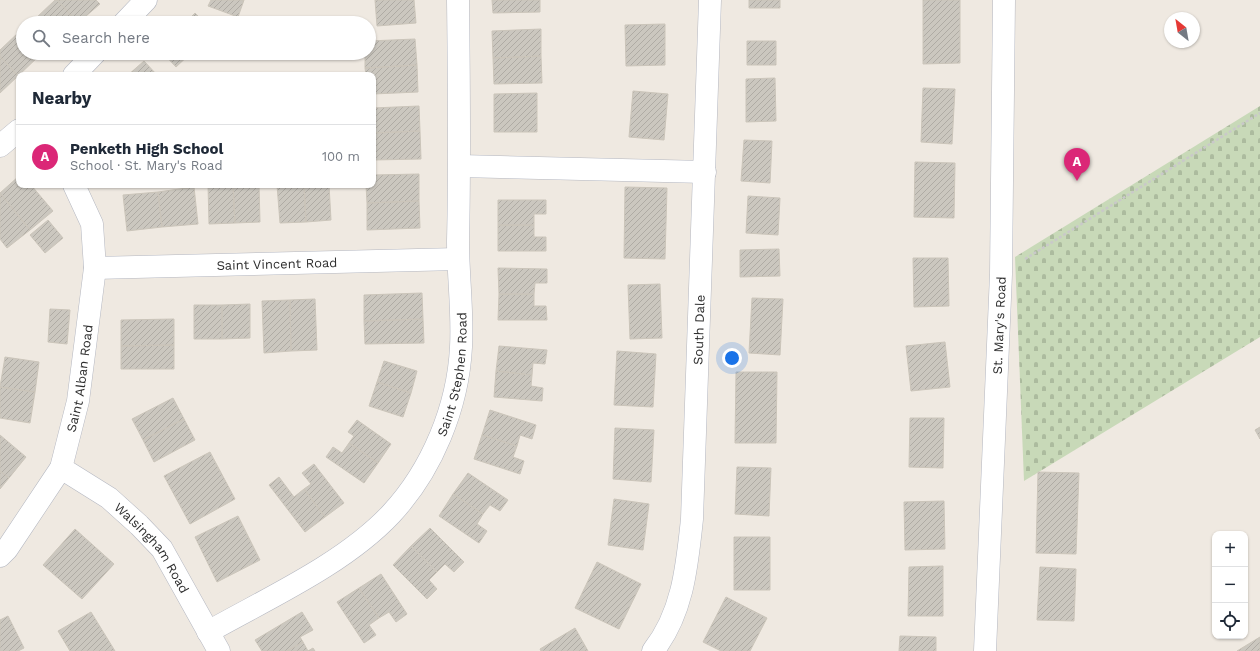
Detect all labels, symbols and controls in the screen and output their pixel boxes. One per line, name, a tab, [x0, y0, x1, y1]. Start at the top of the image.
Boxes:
north arrow	[1164, 12, 1200, 48]
search box	[16, 16, 376, 60]
icon: search	[30, 27, 52, 49]
text: Search here	[62, 29, 150, 47]
text: Nearby	[32, 88, 91, 108]
text: Penketh High School	[70, 140, 223, 158]
pin: A	[1064, 148, 1090, 181]
text: A	[41, 149, 49, 164]
text: 100 m	[322, 149, 360, 164]
text: School · St. Mary's Road	[70, 158, 223, 173]
street label: Saint Vincent Road	[216, 254, 338, 272]
street label: St. Mary's Road	[989, 276, 1008, 375]
street label: South Dale	[690, 294, 707, 365]
street label: Saint Stephen Road	[434, 312, 469, 438]
street label: Saint Alban Road	[63, 324, 95, 434]
your location	[722, 348, 742, 368]
street label: Walsingham Road	[111, 499, 193, 596]
map controls	[1212, 531, 1248, 639]
button: +	[1212, 531, 1248, 567]
button: −	[1212, 567, 1248, 603]
button: locate	[1212, 603, 1248, 639]

